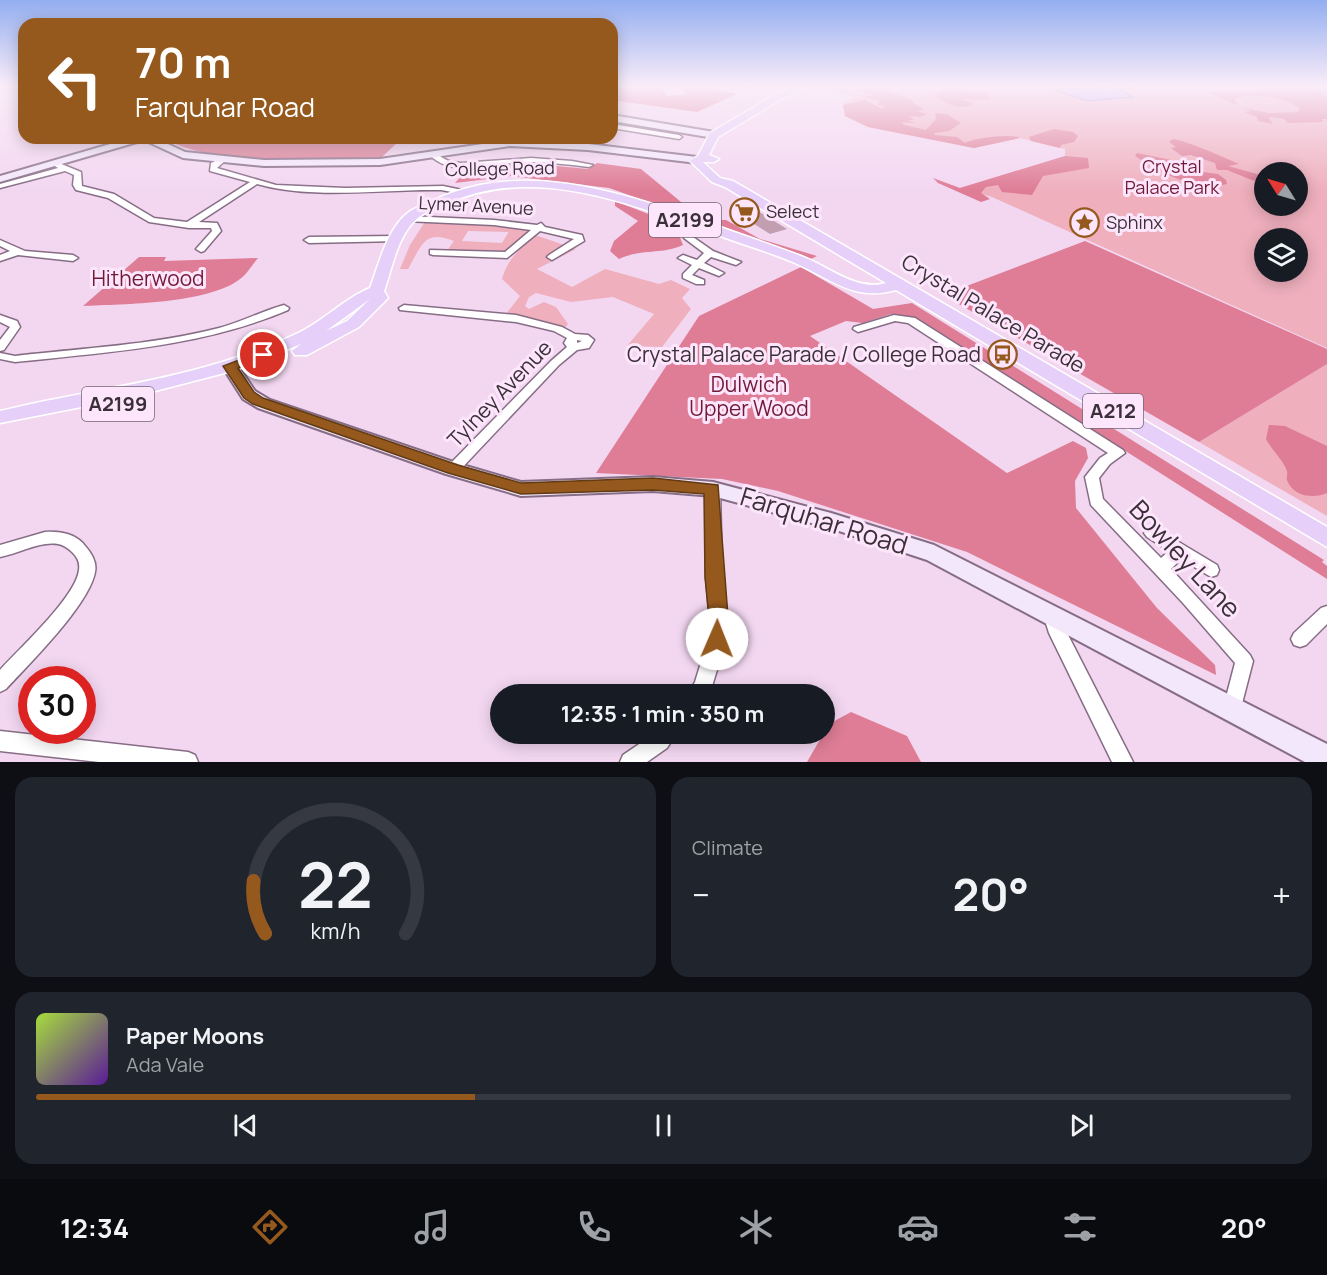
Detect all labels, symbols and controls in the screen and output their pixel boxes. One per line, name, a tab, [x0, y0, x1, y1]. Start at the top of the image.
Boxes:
text: 70 m	[135, 33, 231, 91]
icon: left	[36, 42, 114, 120]
text: Farquhar Road	[135, 88, 315, 125]
park label: Crystal Palace Park	[1125, 154, 1220, 199]
street label: College Road	[445, 155, 555, 181]
north arrow	[1254, 162, 1308, 216]
map controls	[1254, 162, 1308, 282]
street label: Lymer Avenue	[418, 190, 534, 220]
supermarket icon: Select	[729, 196, 761, 228]
place label: Select	[766, 199, 820, 223]
road number: A2199	[649, 203, 721, 237]
place icon: Sphinx	[1069, 207, 1101, 239]
place label: Sphinx	[1106, 210, 1163, 234]
button: layers	[1254, 228, 1308, 282]
street label: Crystal Palace Parade	[897, 247, 1090, 379]
park label: Hitherwood	[92, 264, 205, 292]
pin	[237, 329, 288, 380]
street label: Tylney Avenue	[441, 334, 558, 453]
icon: arrive	[246, 338, 279, 371]
bus stop icon: Crystal Palace Parade / College Road	[986, 339, 1018, 371]
place label: Crystal Palace Parade / College Road	[627, 340, 981, 368]
park label: Dulwich Upper Wood	[689, 370, 809, 422]
road number: A2199	[82, 387, 154, 421]
road number: A212	[1083, 394, 1143, 428]
street label: Farquhar Road	[736, 477, 912, 563]
street label: Bowley Lane	[1122, 492, 1250, 625]
position arrow	[685, 607, 749, 671]
speed limit sign: 30	[18, 666, 96, 744]
text: 12:35 · 1 min · 350 m	[561, 699, 764, 729]
text: Climate	[692, 834, 763, 861]
text: 22	[298, 841, 373, 927]
text: 20°	[953, 863, 1029, 925]
text: −	[692, 872, 710, 917]
text: +	[1272, 872, 1291, 917]
text: km/h	[311, 916, 360, 945]
text: Paper Moons	[126, 1021, 264, 1051]
text: Ada Vale	[126, 1051, 204, 1078]
icon: previous	[229, 1109, 262, 1142]
icon: pause	[647, 1109, 680, 1142]
icon: next	[1065, 1109, 1098, 1142]
icon: directions	[249, 1206, 291, 1248]
icon: music	[411, 1206, 453, 1248]
icon: phone	[573, 1206, 615, 1248]
icon: climate	[735, 1206, 777, 1248]
icon: car	[897, 1206, 939, 1248]
icon: filters	[1059, 1206, 1101, 1248]
text: 12:34	[60, 1209, 129, 1246]
text: 20°	[1221, 1209, 1267, 1246]

